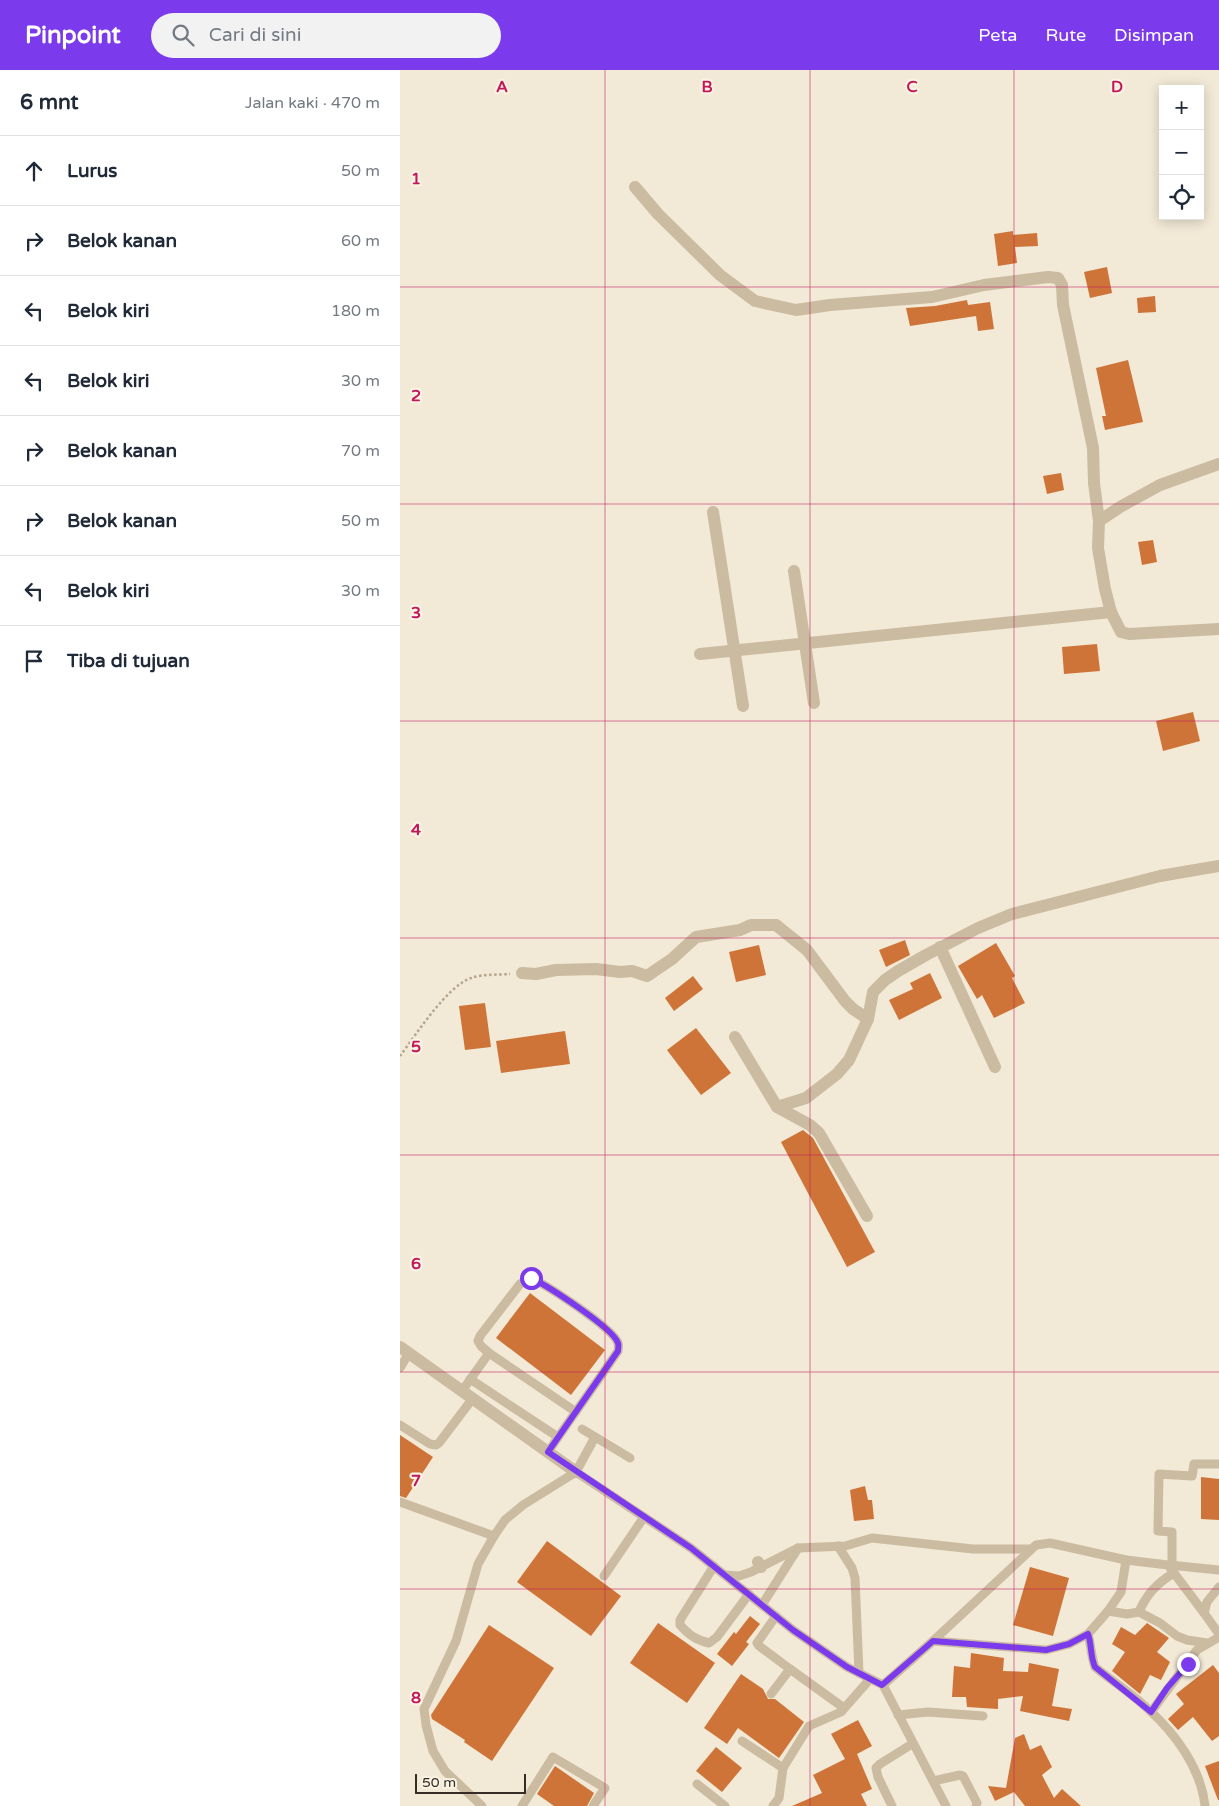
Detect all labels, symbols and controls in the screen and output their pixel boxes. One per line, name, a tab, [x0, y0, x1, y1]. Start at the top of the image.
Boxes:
search box	[151, 13, 501, 58]
text: Pinpoint	[25, 21, 121, 50]
icon: search	[169, 21, 197, 49]
text: Cari di sini	[209, 24, 301, 46]
text: Peta	[978, 24, 1017, 46]
text: Rute	[1045, 24, 1086, 46]
text: Disimpan	[1114, 24, 1194, 46]
text: A	[496, 77, 508, 97]
text: B	[701, 77, 713, 97]
text: C	[906, 77, 918, 97]
text: D	[1111, 77, 1123, 97]
map controls	[1159, 85, 1204, 220]
button: +	[1159, 85, 1204, 130]
text: 6 mnt	[20, 90, 79, 115]
text: Jalan kaki · 470 m	[245, 93, 380, 113]
button: −	[1159, 130, 1204, 175]
icon: ahead	[20, 157, 48, 185]
text: Lurus	[67, 160, 117, 182]
text: 50 m	[341, 161, 380, 181]
text: 1	[411, 169, 421, 189]
button: locate	[1159, 175, 1204, 220]
icon: right	[20, 227, 48, 255]
text: Belok kanan	[67, 230, 177, 252]
text: 60 m	[341, 231, 380, 251]
icon: left	[20, 297, 48, 325]
text: Belok kiri	[67, 300, 150, 322]
text: 180 m	[331, 301, 380, 321]
icon: left	[20, 367, 48, 395]
text: Belok kiri	[67, 370, 150, 392]
text: 30 m	[341, 371, 380, 391]
text: 2	[411, 386, 421, 406]
icon: right	[20, 437, 48, 465]
text: Belok kanan	[67, 440, 177, 462]
text: 70 m	[341, 441, 380, 461]
icon: right	[20, 507, 48, 535]
text: Belok kanan	[67, 510, 177, 532]
text: 50 m	[341, 511, 380, 531]
icon: left	[20, 577, 48, 605]
text: Belok kiri	[67, 580, 150, 602]
text: 30 m	[341, 581, 380, 601]
text: 3	[411, 603, 421, 623]
icon: arrive	[20, 647, 48, 675]
text: Tiba di tujuan	[67, 650, 190, 672]
text: 4	[411, 820, 421, 840]
text: 5	[411, 1037, 421, 1057]
text: 6	[411, 1254, 421, 1274]
route start	[520, 1267, 543, 1290]
text: 7	[411, 1471, 421, 1491]
route end	[1177, 1653, 1200, 1676]
text: 8	[411, 1688, 421, 1708]
scale bar	[415, 1771, 526, 1794]
text: 50 m	[422, 1774, 456, 1791]

